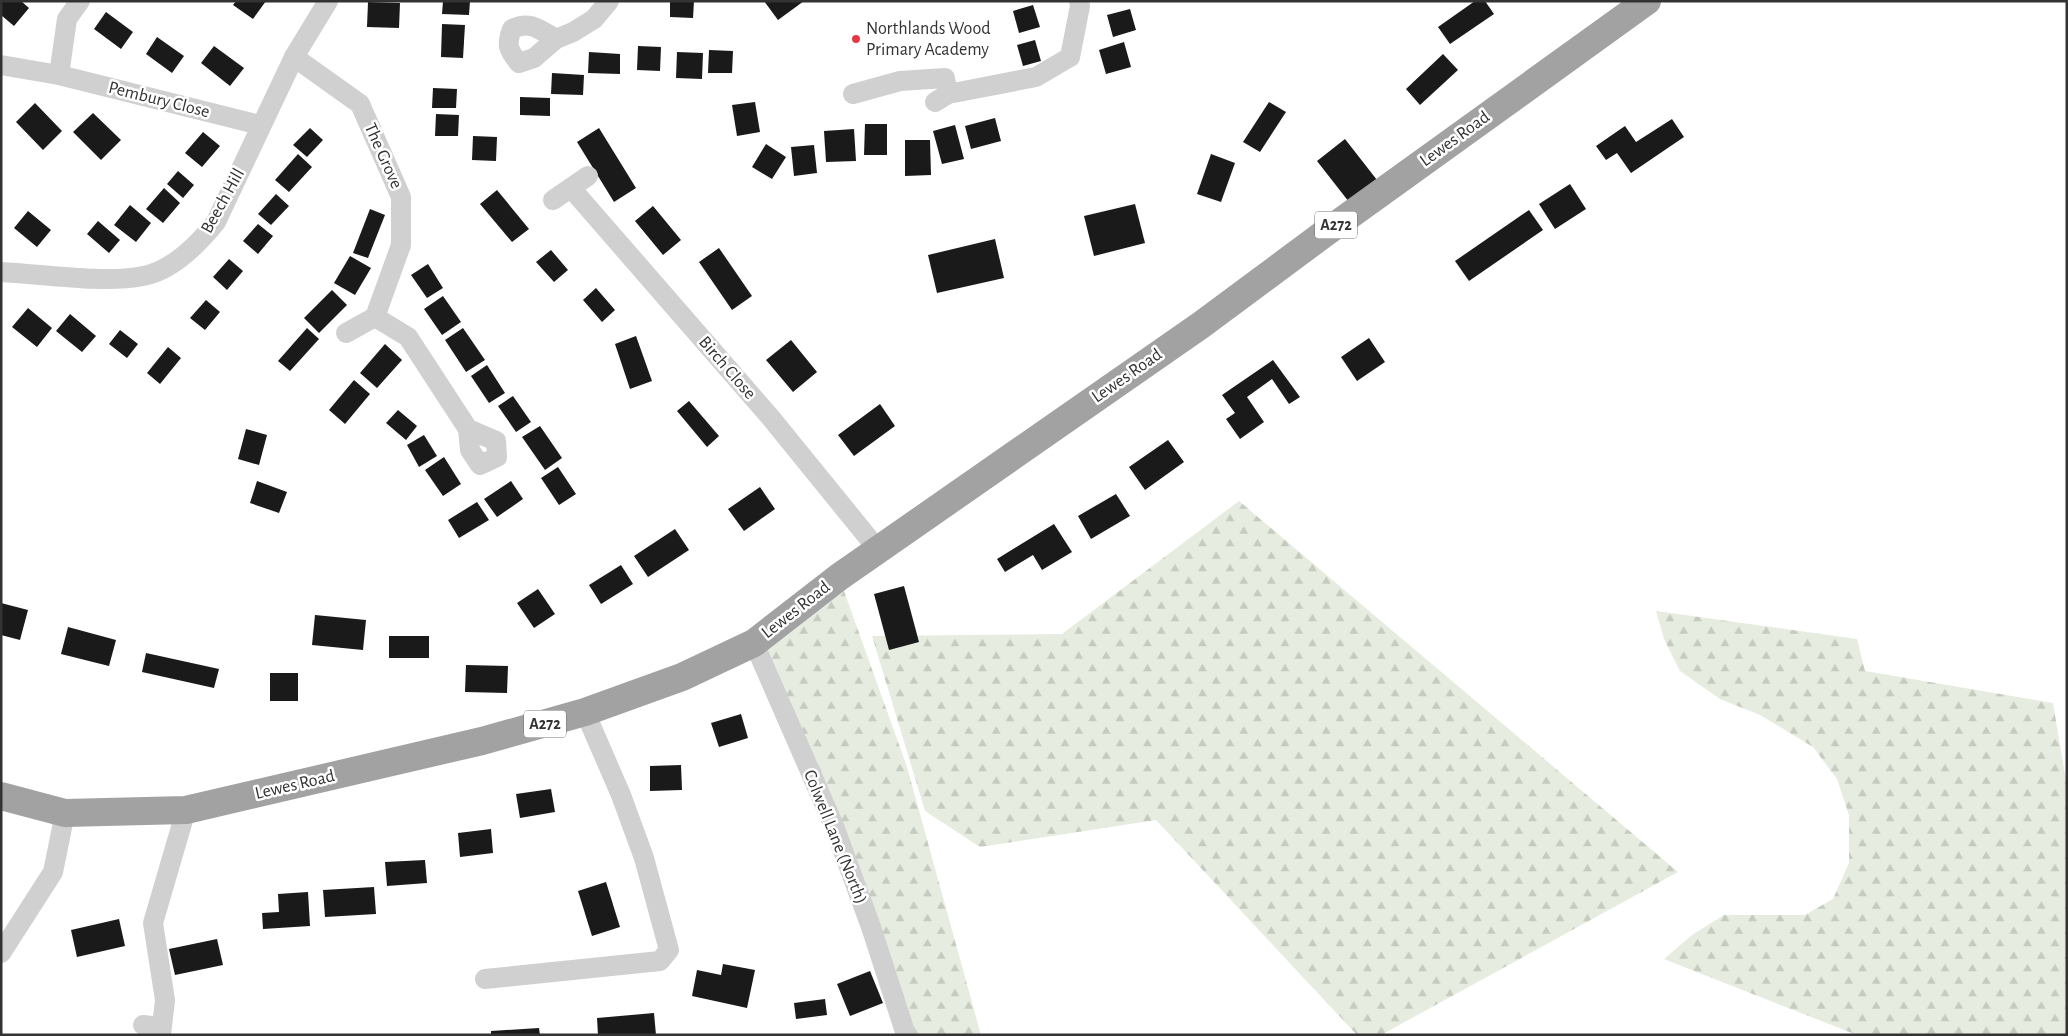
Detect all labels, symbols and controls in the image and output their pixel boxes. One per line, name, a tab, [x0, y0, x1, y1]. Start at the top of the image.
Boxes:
place label: Northlands Wood Primary Academy	[866, 20, 991, 59]
marker: Northlands Wood Primary Academy	[850, 33, 862, 45]
street label: Pembury Close	[106, 79, 212, 121]
street label: Lewes Road	[1417, 108, 1493, 170]
street label: The Grove	[361, 120, 405, 192]
street label: Beech Hill	[198, 166, 248, 236]
road number: A272	[1315, 212, 1357, 238]
street label: Birch Close	[695, 333, 759, 403]
street label: Lewes Road	[1089, 345, 1165, 407]
street label: Lewes Road	[758, 578, 834, 642]
road number: A272	[524, 711, 566, 738]
street label: Lewes Road	[253, 767, 337, 803]
street label: Colwell Lane (North)	[800, 767, 870, 907]

